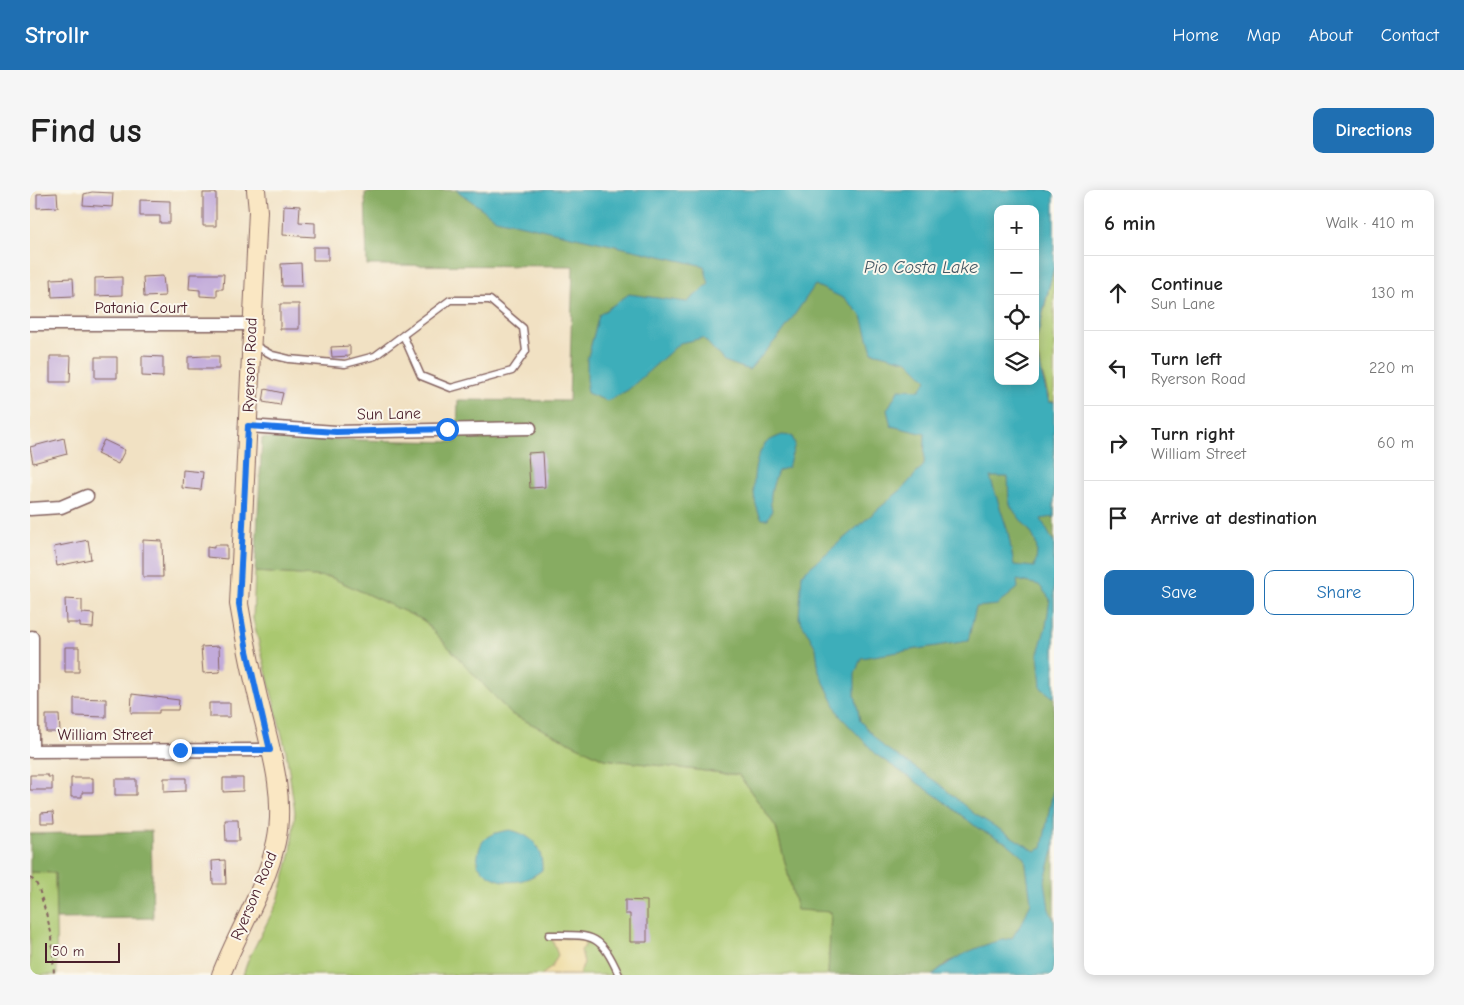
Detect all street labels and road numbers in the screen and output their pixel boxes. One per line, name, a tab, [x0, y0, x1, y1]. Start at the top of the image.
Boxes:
street label: Patania Court	[95, 299, 188, 317]
street label: Ryerson Road	[239, 317, 261, 413]
street label: Sun Lane	[357, 404, 421, 424]
street label: William Street	[57, 726, 153, 744]
street label: Ryerson Road	[227, 849, 281, 943]

